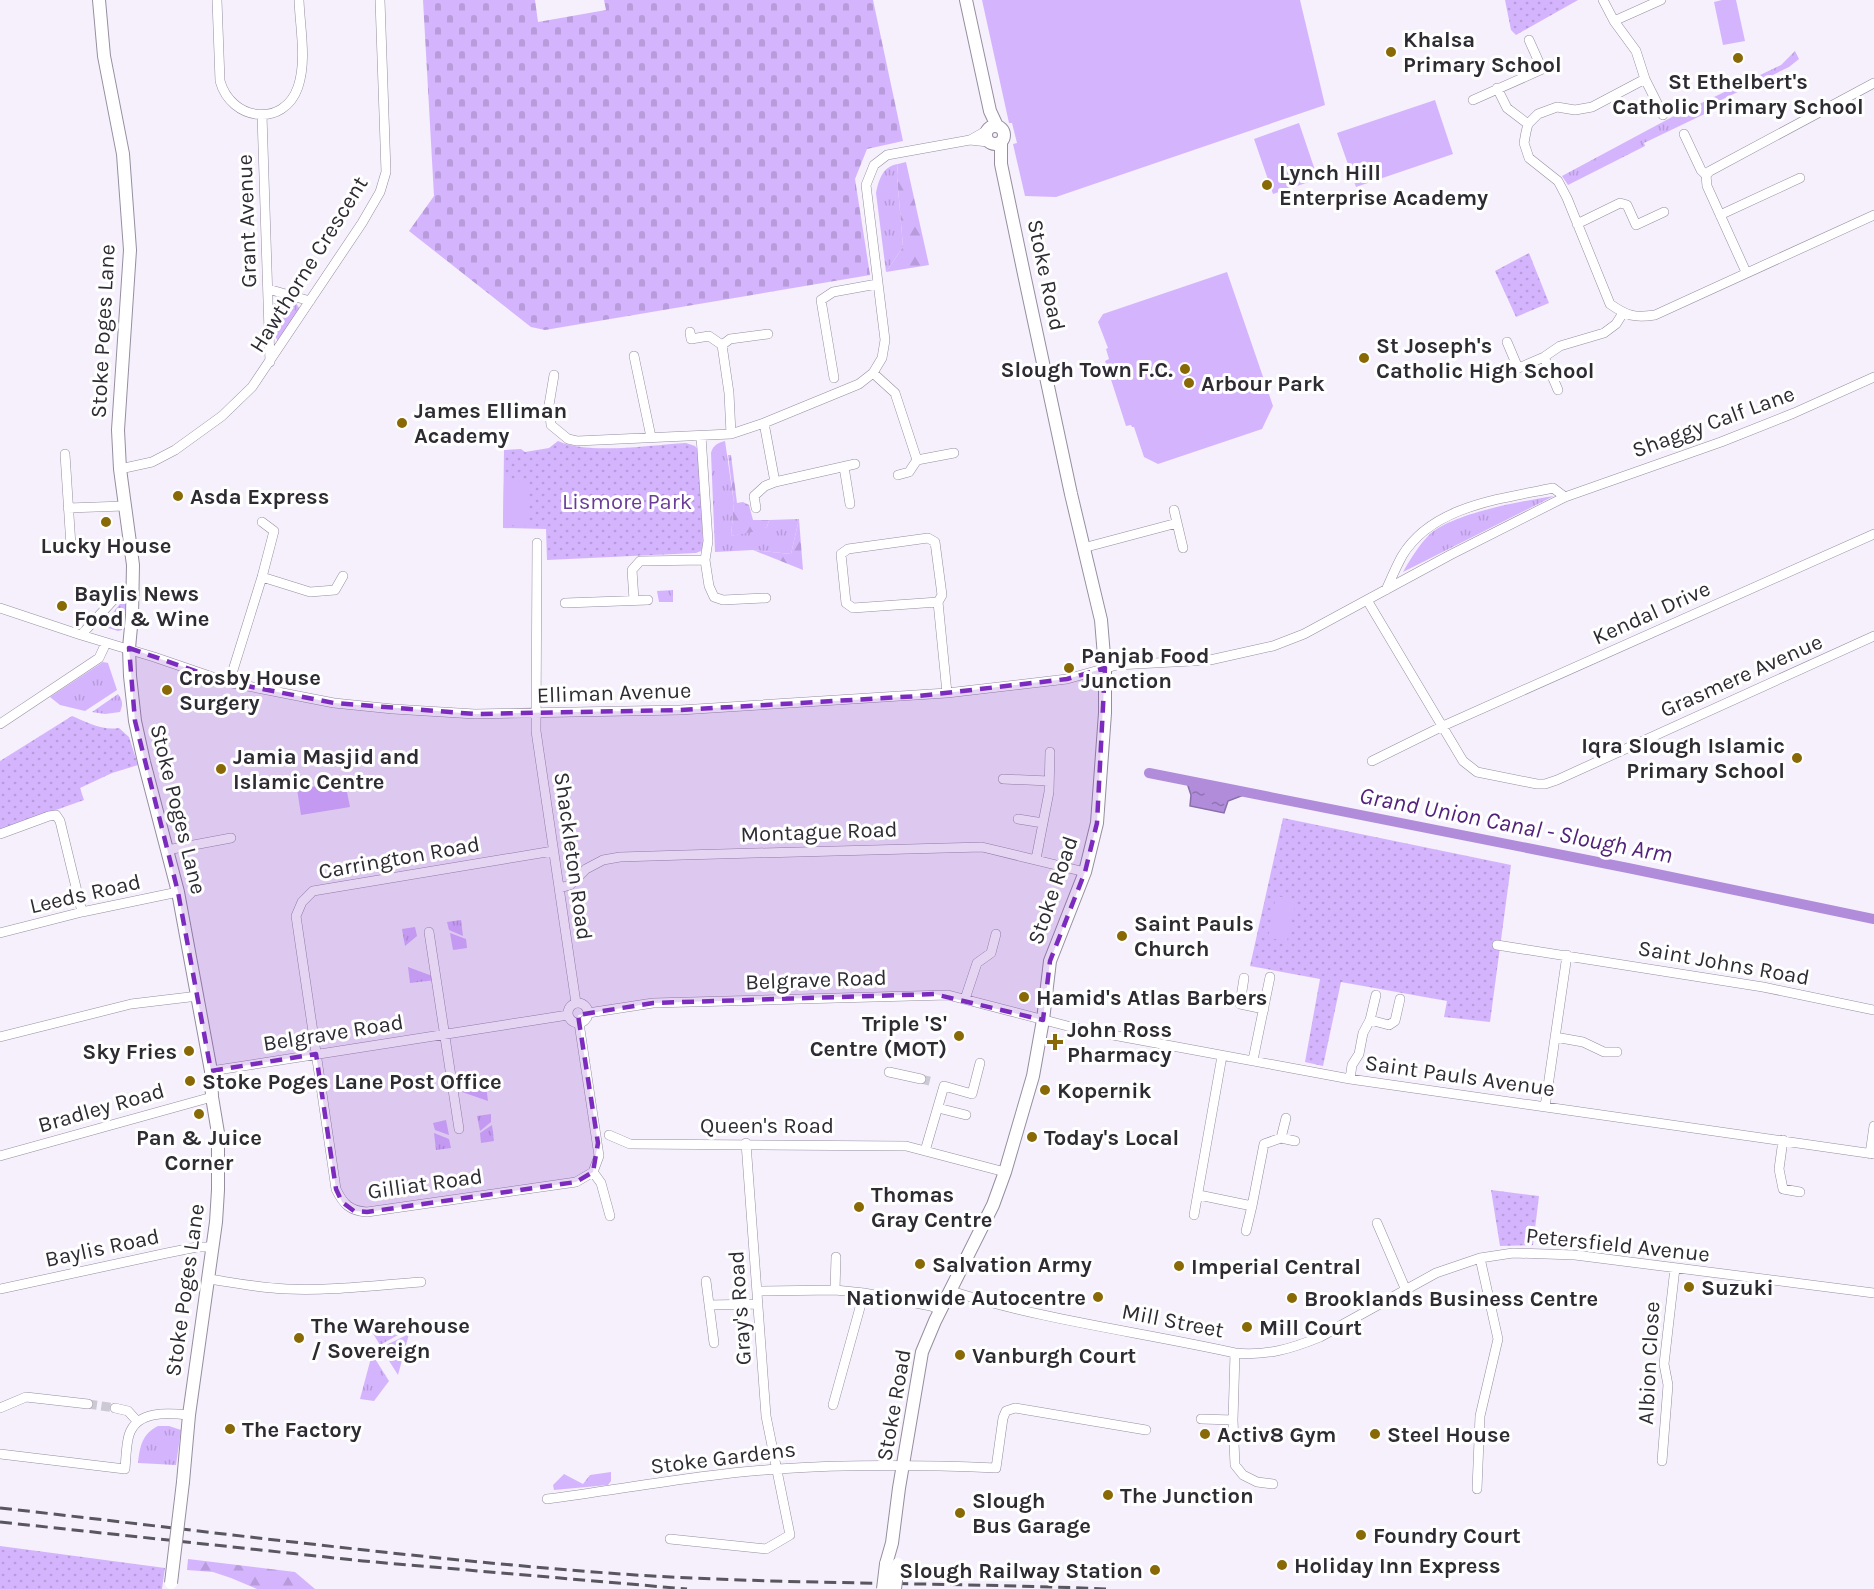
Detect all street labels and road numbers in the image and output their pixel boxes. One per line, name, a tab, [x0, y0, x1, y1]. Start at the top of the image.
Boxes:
street label: Grant Avenue	[232, 154, 262, 288]
street label: Hawthorne Crescent	[244, 172, 374, 357]
street label: Stoke Road	[1022, 217, 1071, 333]
street label: Stoke Poges Lane	[85, 243, 121, 419]
street label: Shaggy Calf Lane	[1629, 381, 1798, 463]
street label: Kendal Drive	[1589, 575, 1714, 650]
street label: Grasmere Avenue	[1656, 629, 1826, 723]
street label: Elliman Avenue	[536, 677, 692, 709]
street label: Stoke Poges Lane	[144, 722, 212, 897]
street label: Shackleton Road	[548, 770, 598, 942]
street label: Montague Road	[740, 816, 898, 848]
street label: Carrington Road	[317, 831, 482, 885]
street label: Stoke Road	[1022, 833, 1084, 948]
street label: Leeds Road	[27, 869, 143, 919]
street label: Saint Johns Road	[1636, 935, 1812, 991]
street label: Belgrave Road	[745, 965, 887, 995]
street label: Belgrave Road	[261, 1009, 405, 1057]
street label: Saint Pauls Avenue	[1363, 1050, 1557, 1102]
street label: Bradley Road	[35, 1078, 168, 1138]
street label: Queen's Road	[700, 1113, 834, 1139]
street label: Gilliat Road	[366, 1163, 484, 1205]
street label: Stoke Poges Lane	[160, 1202, 210, 1378]
street label: Petersfield Avenue	[1525, 1222, 1711, 1268]
street label: Baylis Road	[43, 1223, 162, 1273]
street label: Gray's Road	[723, 1250, 757, 1366]
street label: Mill Street	[1120, 1298, 1226, 1344]
street label: Albion Close	[1633, 1301, 1665, 1425]
street label: Stoke Road	[871, 1347, 917, 1463]
street label: Stoke Gardens	[649, 1436, 797, 1480]

